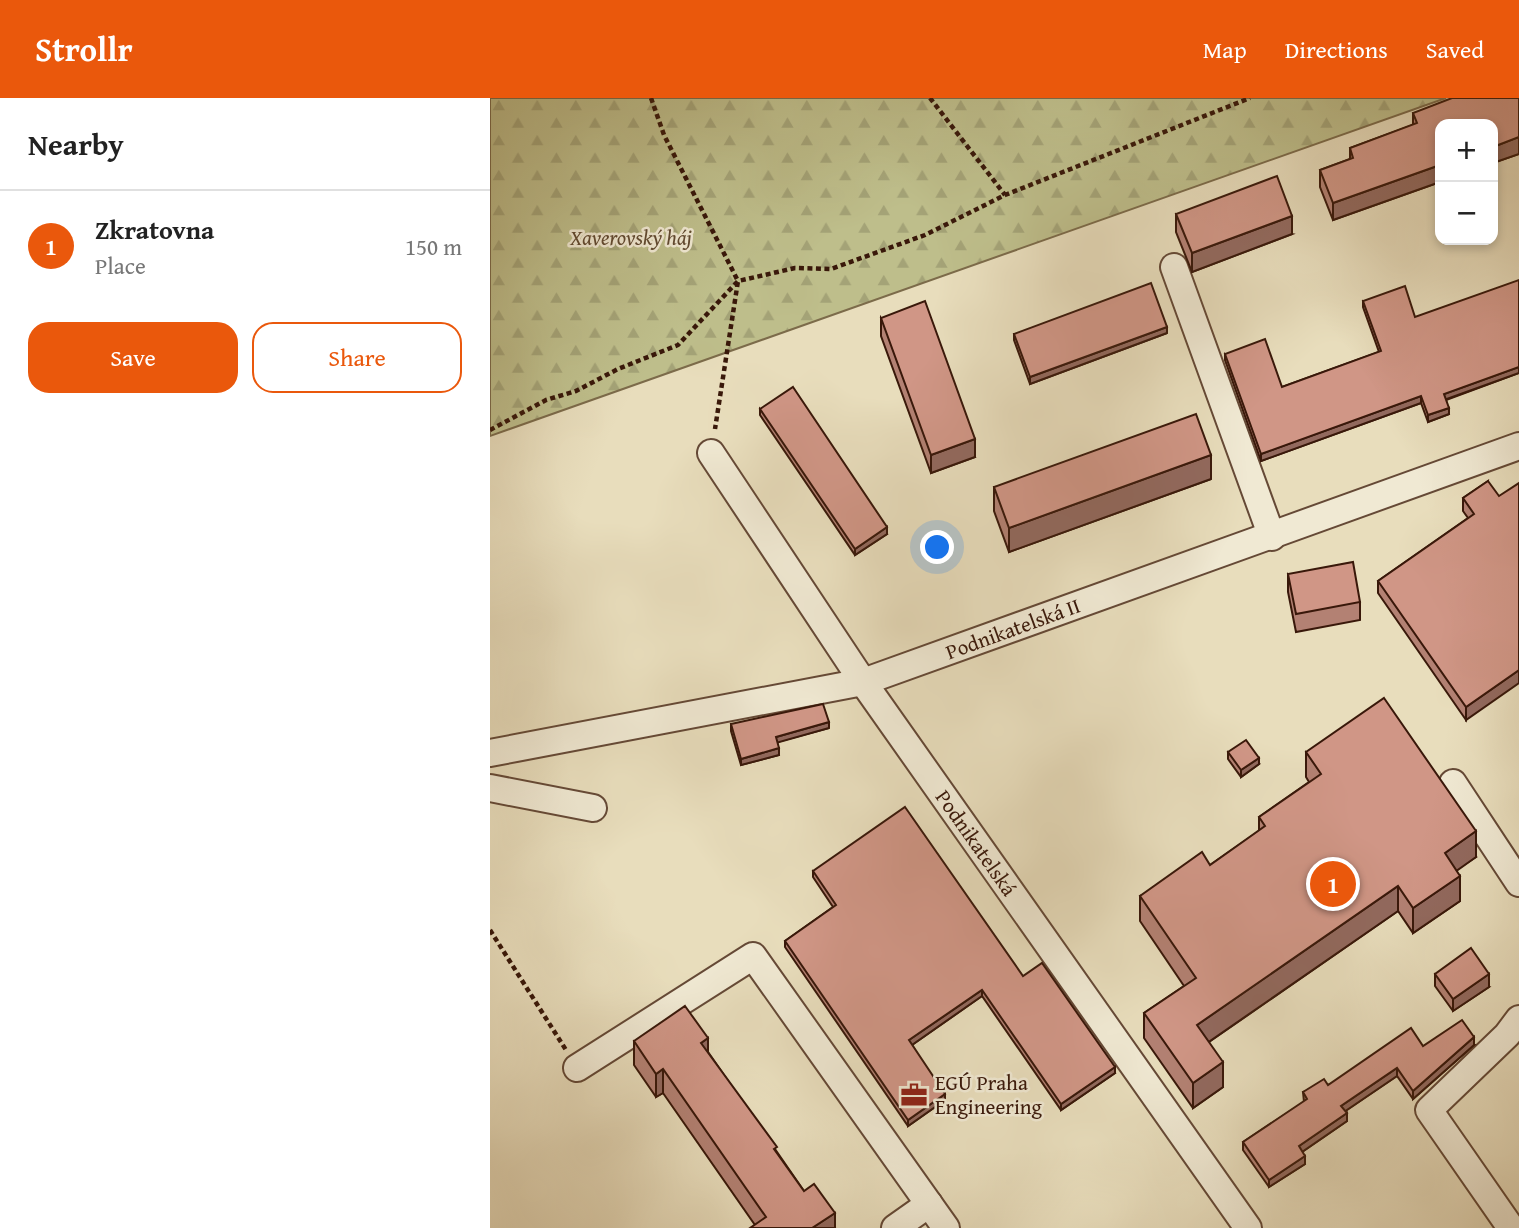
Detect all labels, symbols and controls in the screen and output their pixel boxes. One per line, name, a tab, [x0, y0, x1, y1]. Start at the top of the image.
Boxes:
text: Strollr	[35, 25, 133, 73]
text: Map	[1203, 32, 1247, 67]
text: Directions	[1285, 32, 1388, 67]
text: Saved	[1426, 32, 1484, 67]
map controls	[1435, 119, 1498, 245]
button: +	[1435, 119, 1498, 182]
text: Nearby	[28, 122, 124, 166]
button: −	[1435, 182, 1498, 245]
text: Zkratovna	[95, 210, 214, 249]
park label: Xaverovský háj	[569, 222, 692, 253]
text: 1	[45, 230, 57, 263]
text: 150 m	[405, 230, 462, 263]
text: Place	[95, 249, 146, 282]
button: Save	[28, 322, 238, 393]
button: Share	[252, 322, 462, 393]
your location	[920, 530, 954, 564]
street label: Podnikatelská Ⅱ	[941, 590, 1085, 667]
street label: Podnikatelská	[928, 783, 1025, 902]
pin: 1	[1310, 858, 1356, 910]
place label: EGÚ Praha Engineering	[935, 1067, 1043, 1122]
office icon: EGÚ Praha Engineering	[899, 1080, 929, 1110]

